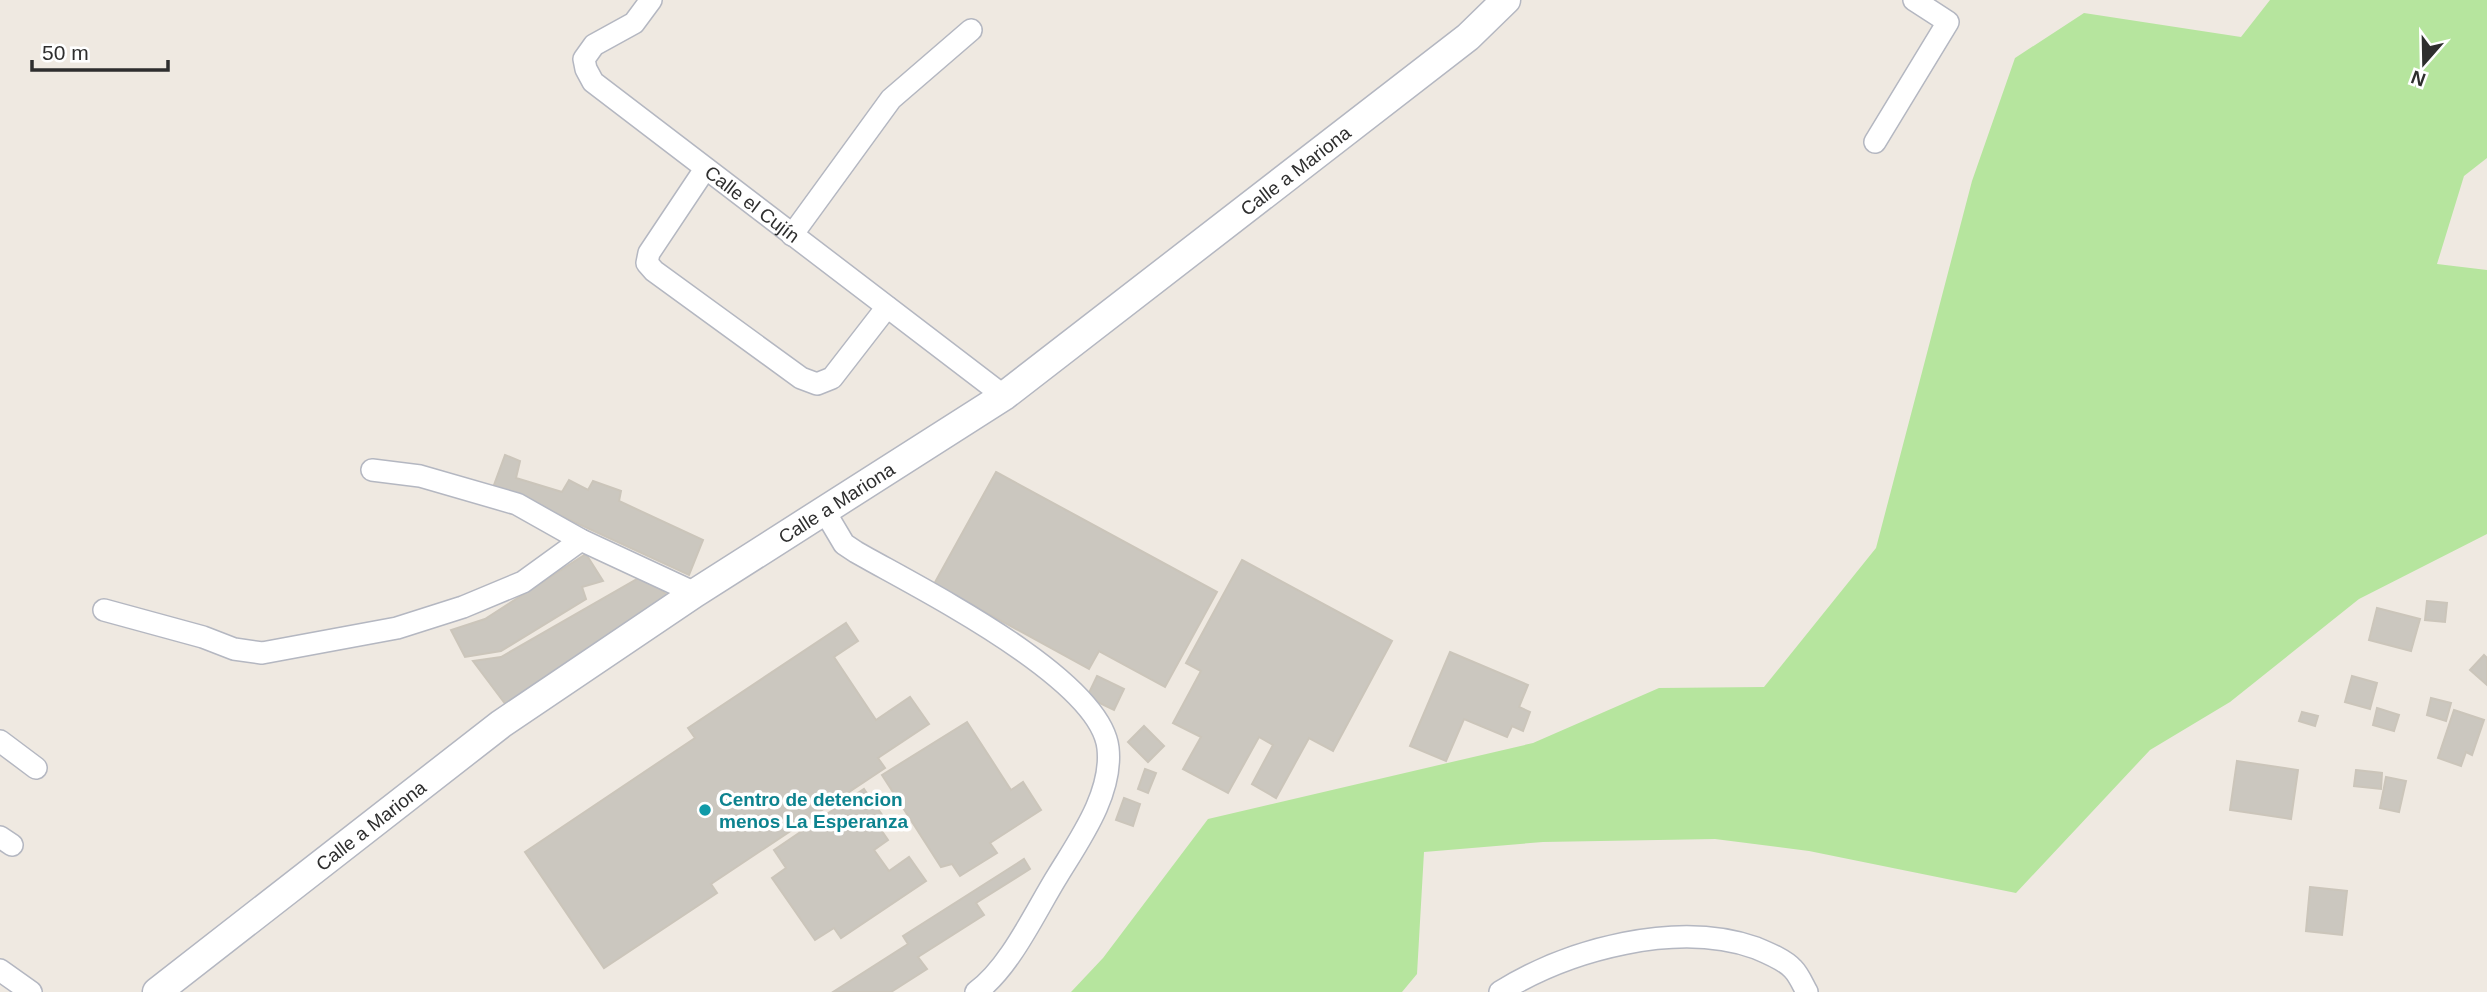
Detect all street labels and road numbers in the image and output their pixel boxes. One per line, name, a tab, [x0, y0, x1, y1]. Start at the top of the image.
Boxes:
street label: Calle a Mariona	[1236, 121, 1355, 220]
street label: Calle el Cujín	[701, 161, 804, 246]
street label: Calle a Mariona	[775, 458, 899, 547]
street label: Calle a Mariona	[312, 776, 430, 875]

